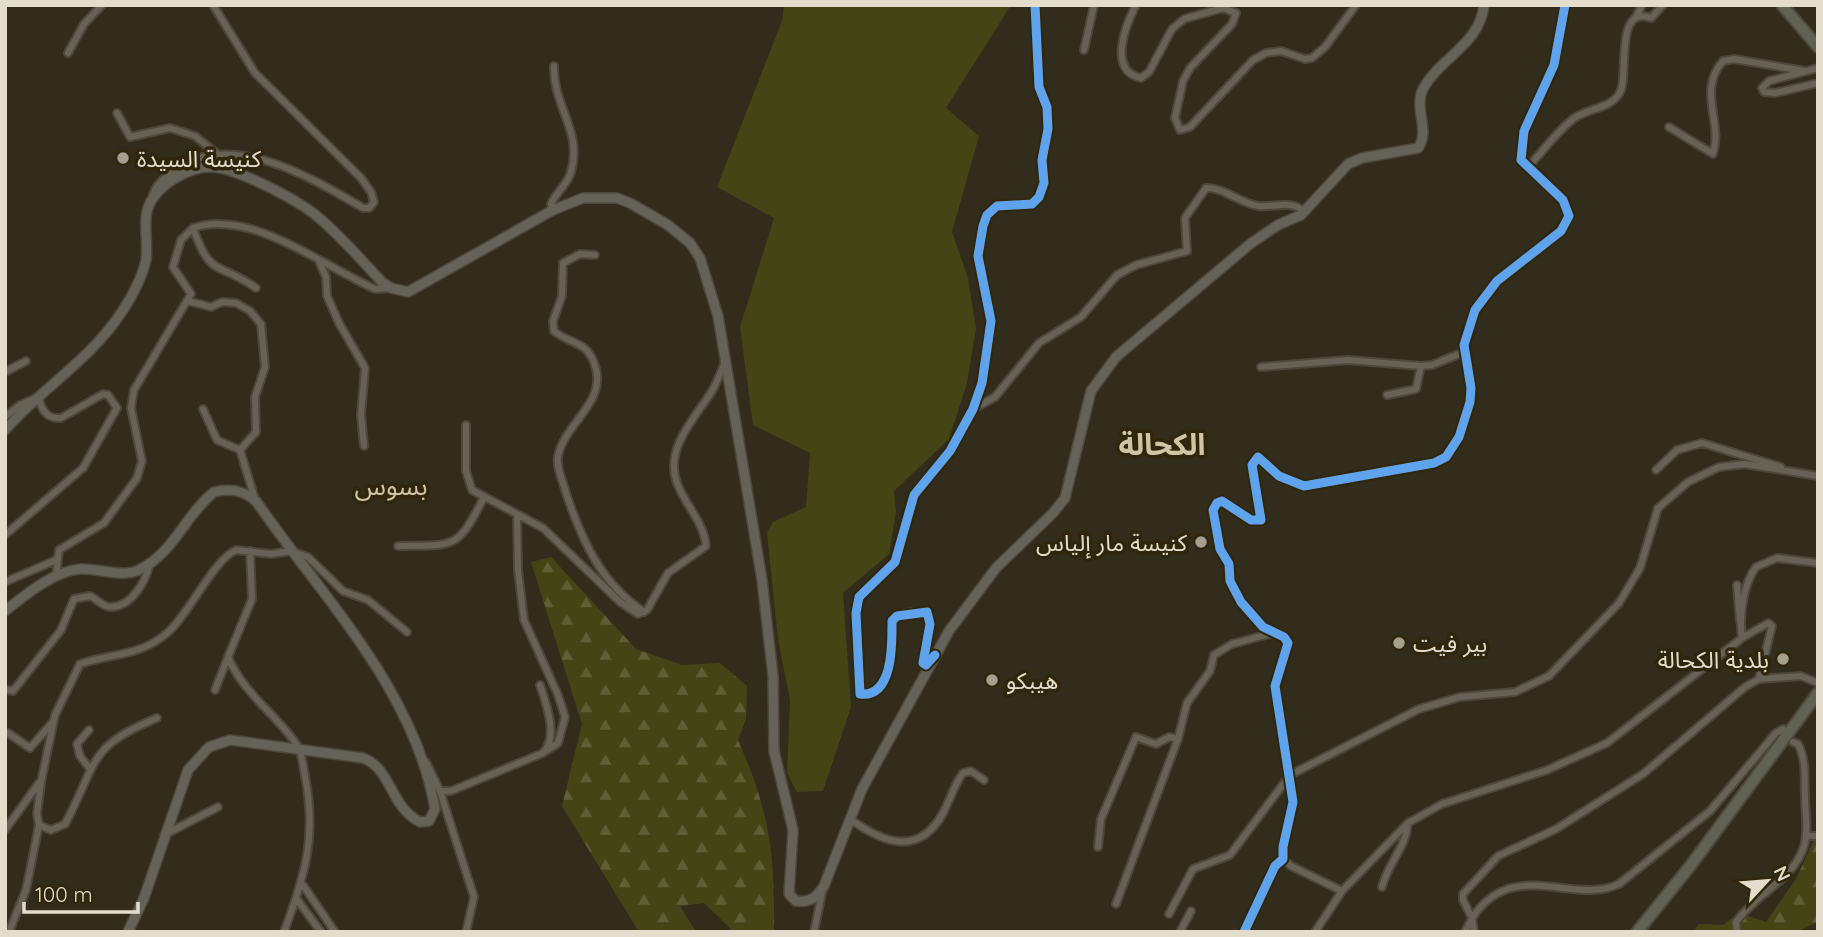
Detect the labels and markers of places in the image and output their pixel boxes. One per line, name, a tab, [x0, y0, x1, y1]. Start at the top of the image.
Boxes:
place label: كنيسة السيدة	[137, 144, 262, 173]
marker: كنيسة السيدة	[115, 150, 131, 166]
place label: كنيسة مار إلياس	[1036, 528, 1188, 559]
marker: كنيسة مار إلياس	[1193, 534, 1209, 550]
place label: بير فيت	[1413, 629, 1487, 658]
marker: بير فيت	[1391, 635, 1407, 651]
place label: بلدية الكحالة	[1658, 645, 1769, 674]
marker: بلدية الكحالة	[1775, 651, 1791, 667]
place label: هيبكو	[1006, 666, 1058, 695]
marker: هيبكو	[984, 672, 1000, 688]

